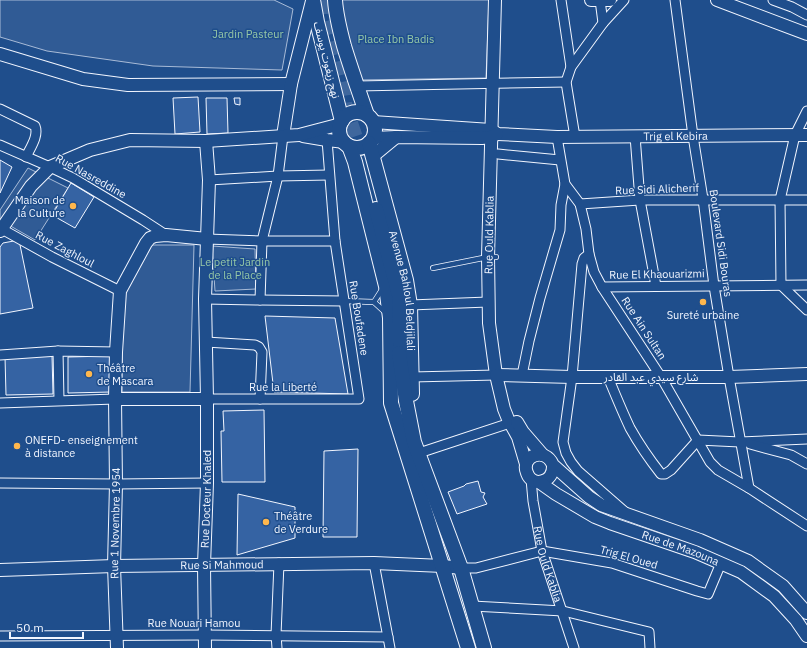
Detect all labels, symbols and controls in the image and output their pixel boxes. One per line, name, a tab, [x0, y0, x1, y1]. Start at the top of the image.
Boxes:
street label: نهج زيغوت يوسف	[310, 20, 343, 100]
park label: Jardin Pasteur	[212, 27, 284, 41]
park label: Place Ibn Badis	[358, 32, 434, 46]
street label: Trig el Kebira	[643, 129, 708, 143]
street label: Rue Nasreddine	[53, 151, 129, 201]
street label: Rue Sidi Alicherif	[615, 181, 700, 197]
street label: Boulevard Sidi Bouras	[707, 188, 735, 298]
place label: Maison de la Culture	[15, 193, 65, 220]
street label: Rue Ould Kablia	[481, 195, 497, 274]
marker: Maison de la Culture	[68, 201, 78, 211]
street label: Rue Zaghloul	[33, 228, 97, 270]
street label: Avenue Bahloul Beldjilali	[386, 229, 418, 351]
park label: Le petit Jardin de la Place	[200, 255, 270, 282]
street label: Rue El Khaouarizmi	[609, 266, 705, 282]
street label: Rue Boufadene	[346, 280, 372, 356]
street label: Rue Ain Sultan	[618, 294, 670, 362]
marker: Sureté urbaine	[698, 297, 708, 307]
place label: Sureté urbaine	[667, 308, 739, 322]
place label: Théâtre de Mascara	[97, 361, 154, 388]
marker: Théâtre de Mascara	[84, 369, 94, 379]
street label: شارع سيدي عبد القادر	[603, 370, 699, 387]
street label: Rue la Liberté	[249, 380, 317, 394]
place label: ONEFD- enseignement à distance	[25, 433, 138, 460]
marker: ONEFD- enseignement à distance	[12, 441, 22, 451]
street label: Rue Docteur Khaled	[198, 450, 214, 548]
street label: Rue 1 Novembre 1954	[107, 467, 123, 579]
place label: Théâtre de Verdure	[274, 509, 328, 536]
marker: Théâtre de Verdure	[261, 517, 271, 527]
street label: Rue Ould Kablia	[531, 525, 565, 604]
street label: Rue de Mazouna	[640, 527, 721, 569]
street label: Trig El Oued	[598, 542, 660, 572]
street label: Rue Si Mahmoud	[180, 557, 264, 572]
scale bar	[10, 614, 83, 640]
street label: Rue Nouari Hamou	[147, 616, 241, 630]
text: 50 m	[16, 620, 44, 635]

